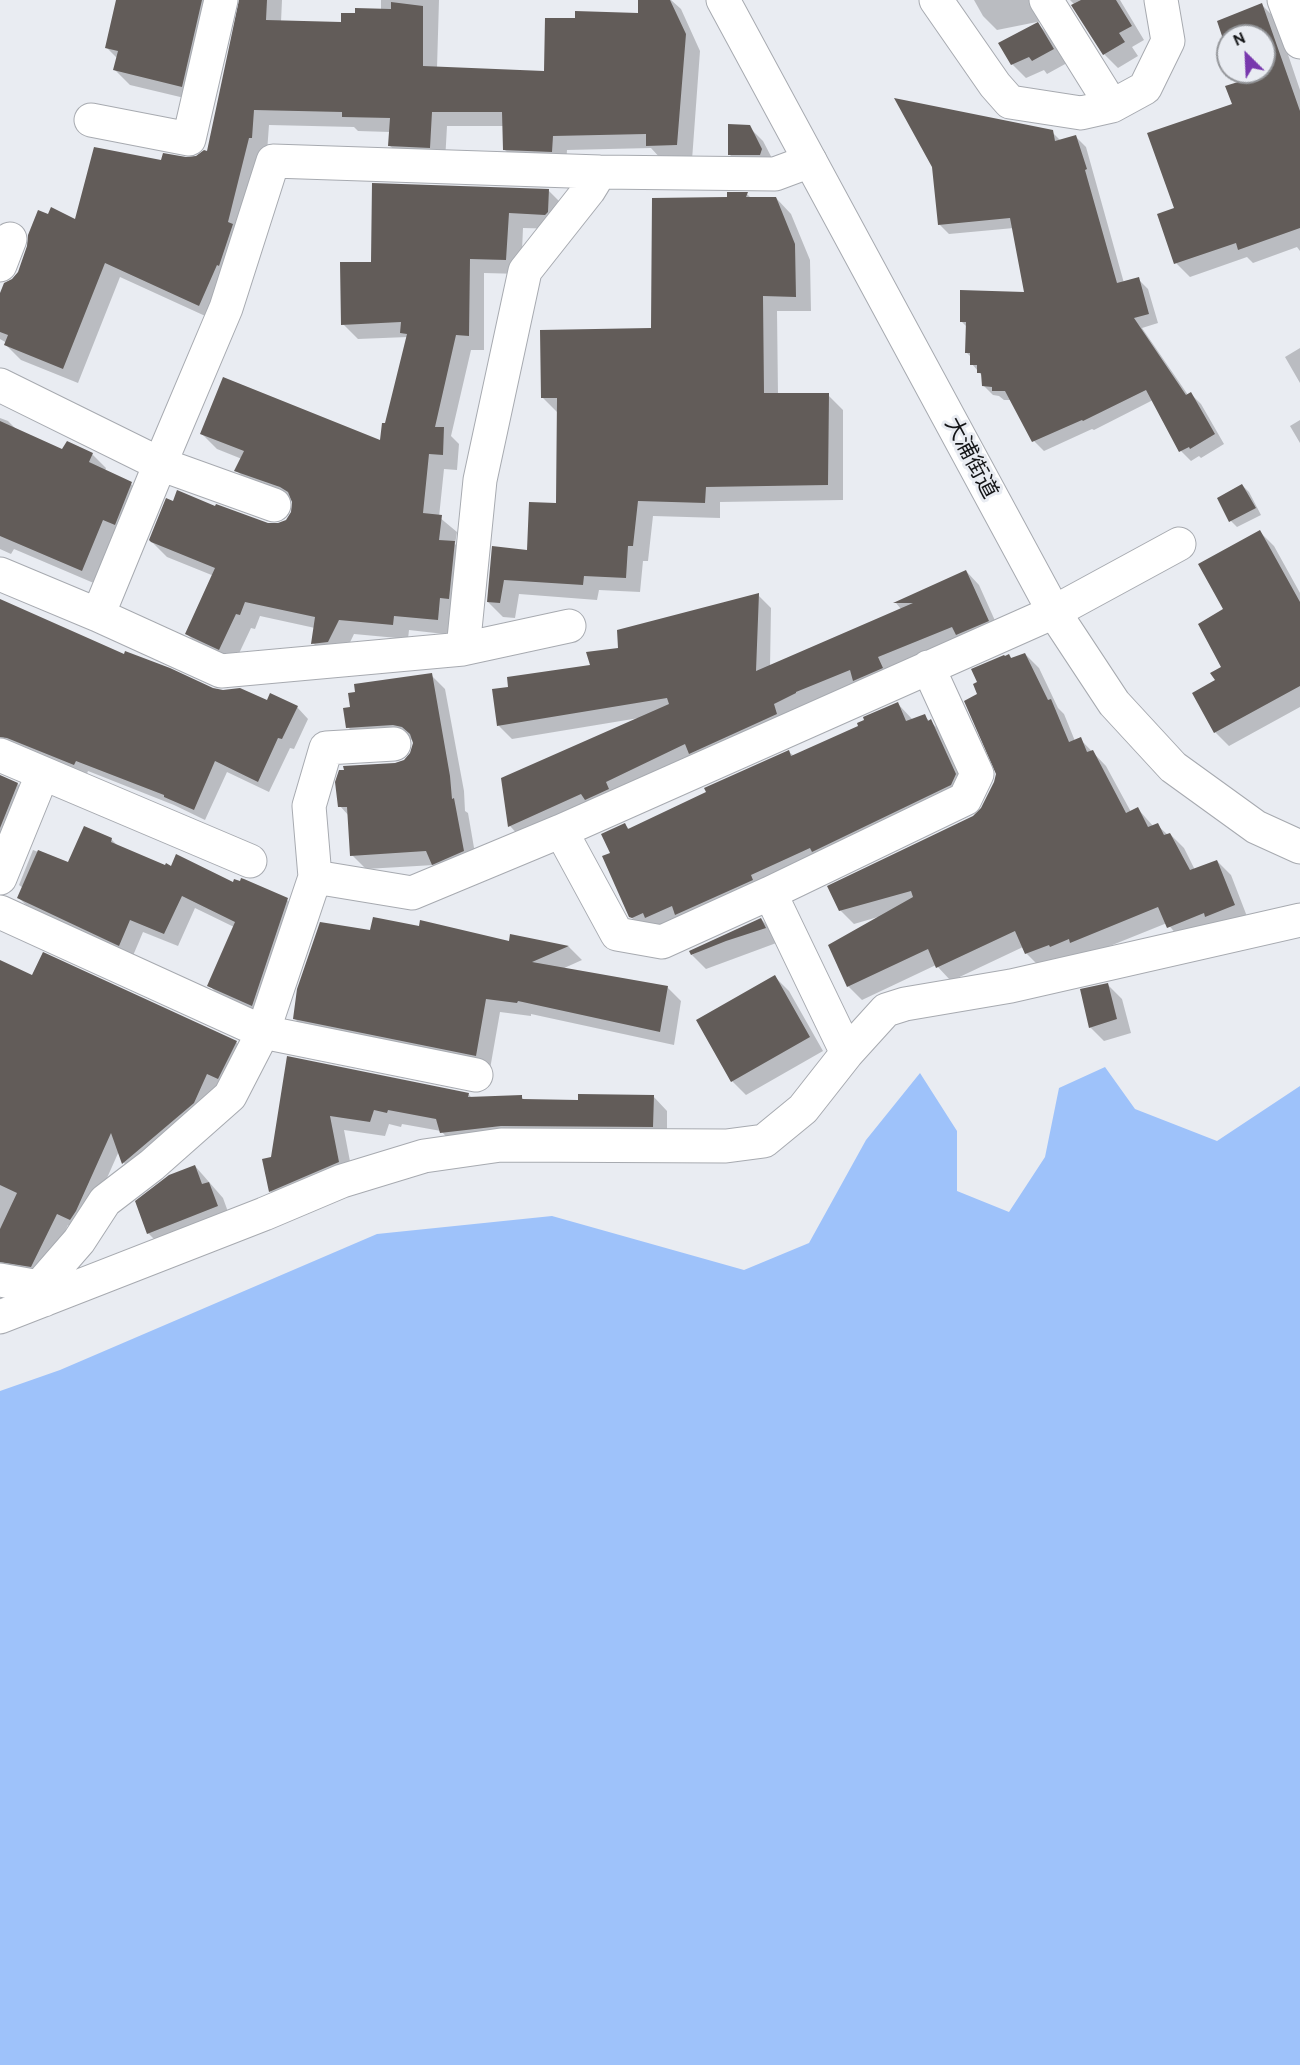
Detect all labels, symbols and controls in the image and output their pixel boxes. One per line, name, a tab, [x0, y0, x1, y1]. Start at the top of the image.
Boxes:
north arrow	[1216, 24, 1276, 84]
text: N	[1230, 28, 1248, 50]
street label: 大浦街道	[939, 413, 1003, 503]

